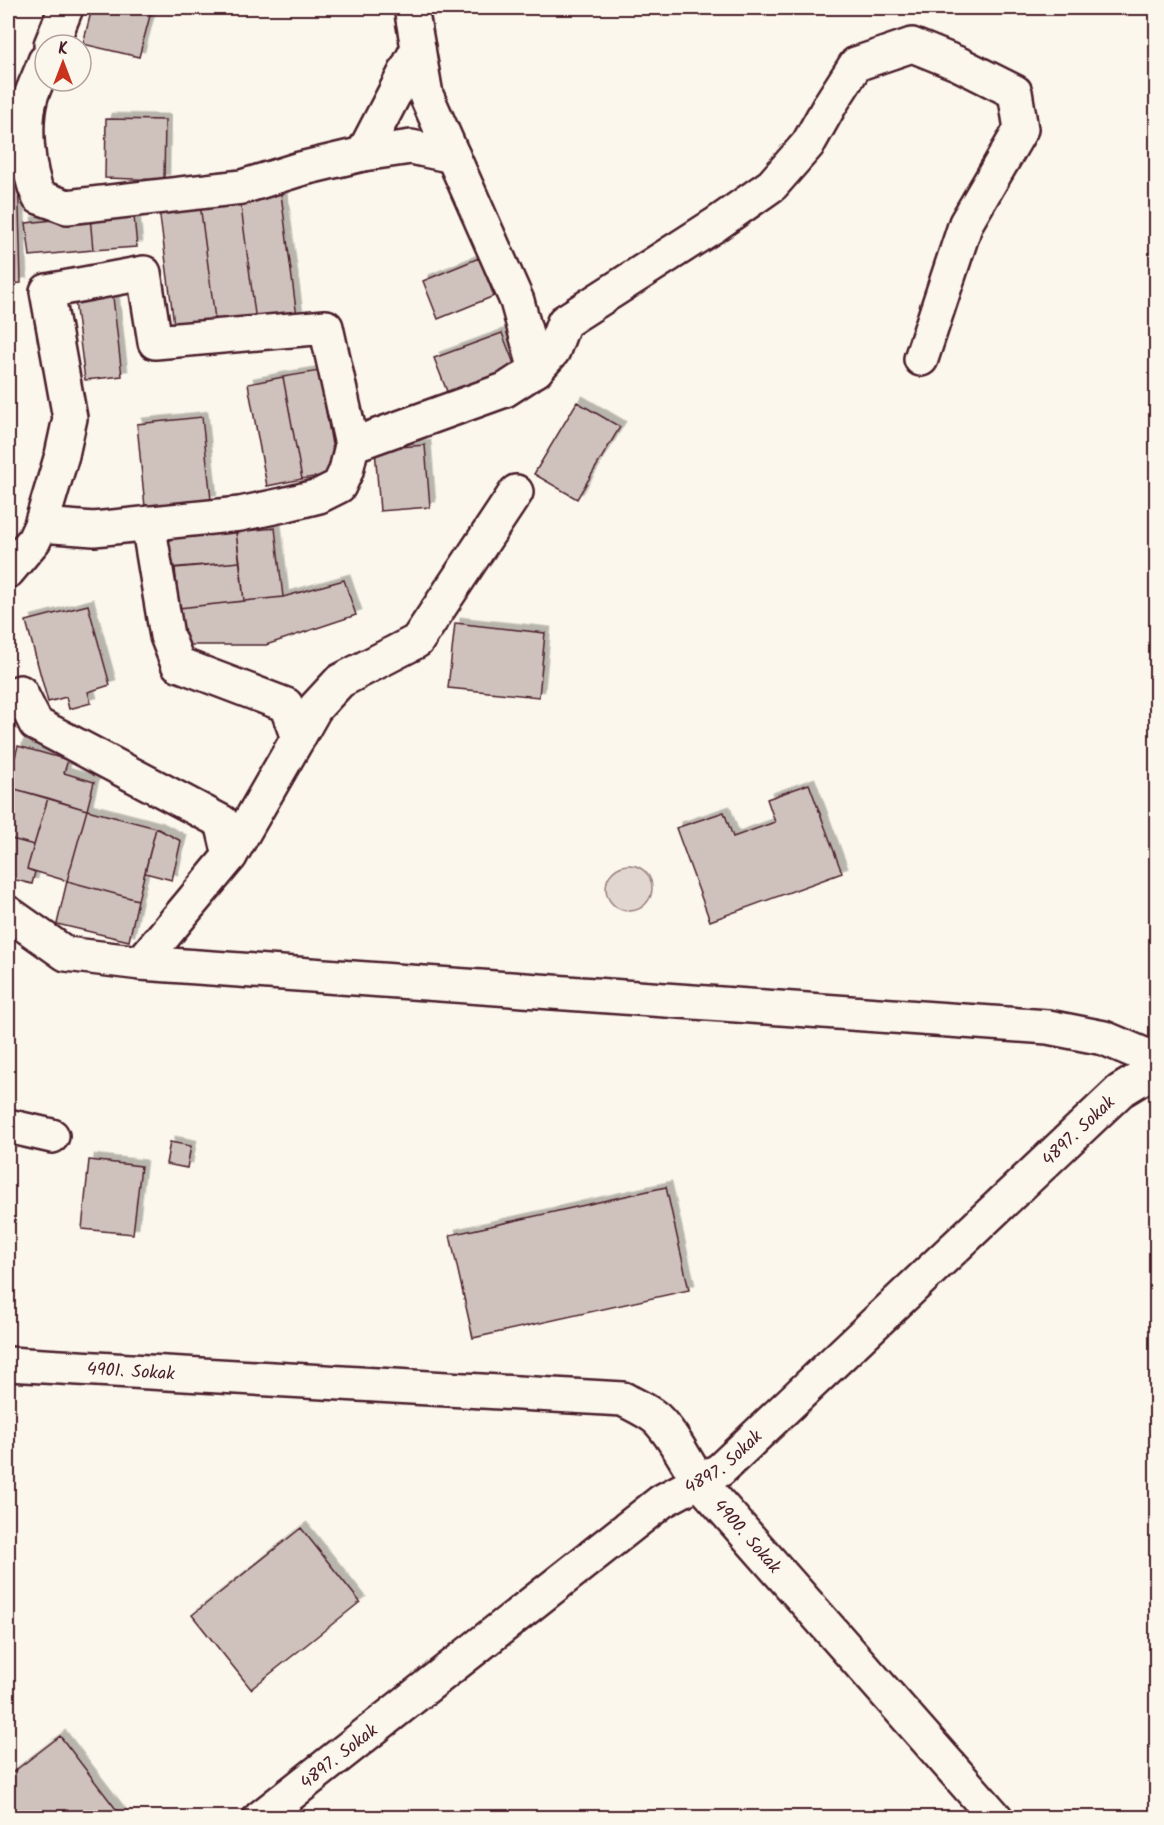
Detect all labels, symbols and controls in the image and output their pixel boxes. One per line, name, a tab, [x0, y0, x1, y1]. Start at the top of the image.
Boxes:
north arrow	[33, 33, 93, 93]
text: K	[58, 37, 68, 62]
street label: 4897. Sokak	[1036, 1089, 1123, 1174]
street label: 4901. Sokak	[86, 1356, 176, 1389]
street label: 4897. Sokak	[680, 1423, 770, 1502]
street label: 4900. Sokak	[705, 1493, 788, 1581]
street label: 4897. Sokak	[294, 1717, 385, 1797]

